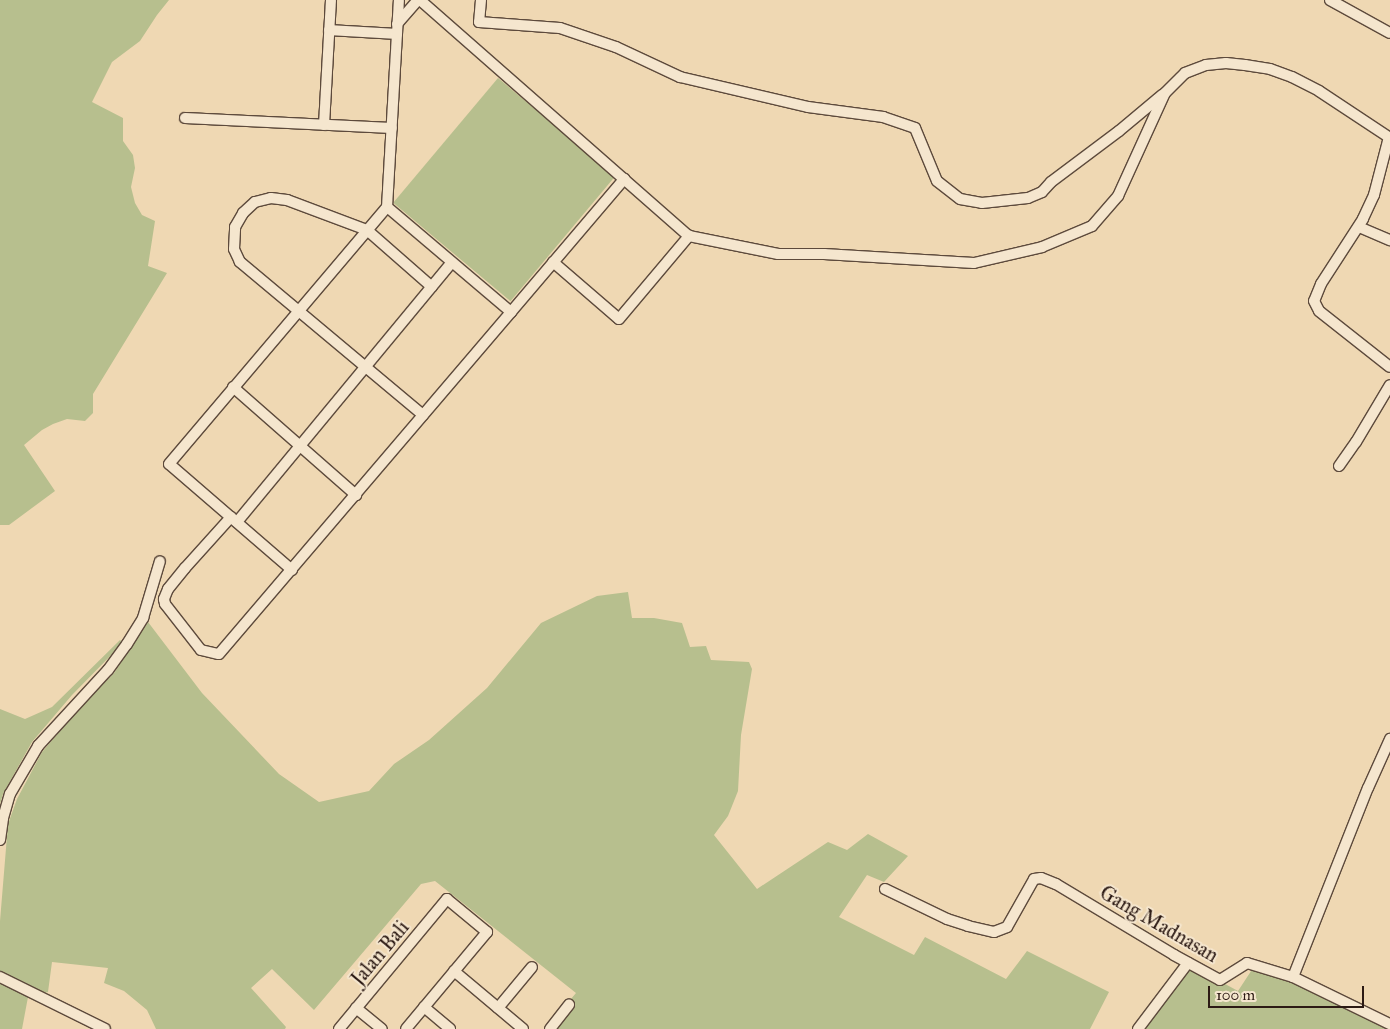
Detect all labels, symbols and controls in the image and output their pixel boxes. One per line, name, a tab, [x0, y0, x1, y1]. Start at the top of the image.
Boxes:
street label: Gang Madnasan	[1096, 880, 1222, 968]
street label: Jalan Bali	[346, 916, 414, 990]
scale bar	[1210, 976, 1366, 1008]
text: 100 m	[1216, 986, 1255, 1004]

